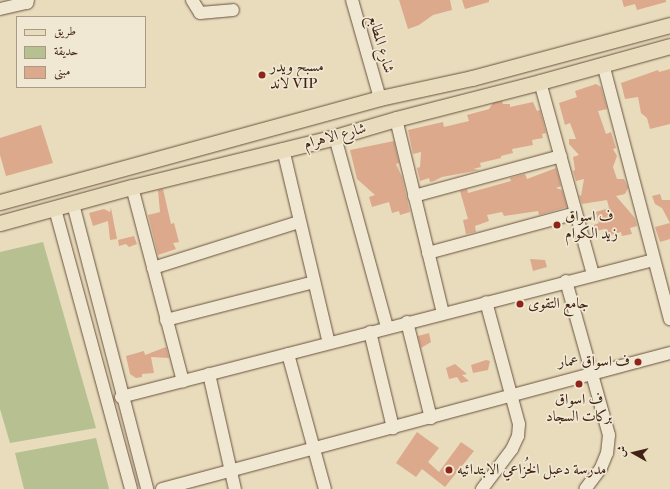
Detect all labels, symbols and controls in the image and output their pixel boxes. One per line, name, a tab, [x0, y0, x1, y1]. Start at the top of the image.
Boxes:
street label: شارع المطابع	[364, 13, 398, 75]
legend	[16, 16, 146, 88]
text: طريق	[54, 24, 76, 38]
text: حديقة	[54, 44, 78, 58]
place label: مسبح ويدر لاند VIP	[270, 57, 324, 92]
text: مبنى	[54, 64, 70, 78]
marker: مسبح ويدر لاند VIP	[257, 70, 267, 80]
street label: شارع الاهرام	[302, 119, 368, 153]
place label: ف اسواق زيد الكوام	[565, 207, 618, 242]
marker: ف اسواق زيد الكوام	[552, 220, 562, 230]
place label: جامع التقوى	[528, 295, 589, 313]
marker: جامع التقوى	[515, 299, 525, 309]
place label: ف اسواق عمار	[558, 353, 630, 371]
marker: ف اسواق عمار	[633, 357, 643, 367]
marker: ف اسواق بركات السجاد	[574, 379, 584, 389]
place label: ف اسواق بركات السجاد	[546, 390, 612, 425]
north arrow	[614, 433, 654, 473]
text: ش	[614, 445, 629, 458]
place label: مدرسة دعبل الخُزاعي الابتدائيه	[457, 461, 606, 479]
marker: مدرسة دعبل الخُزاعي الابتدائيه	[444, 465, 454, 475]

